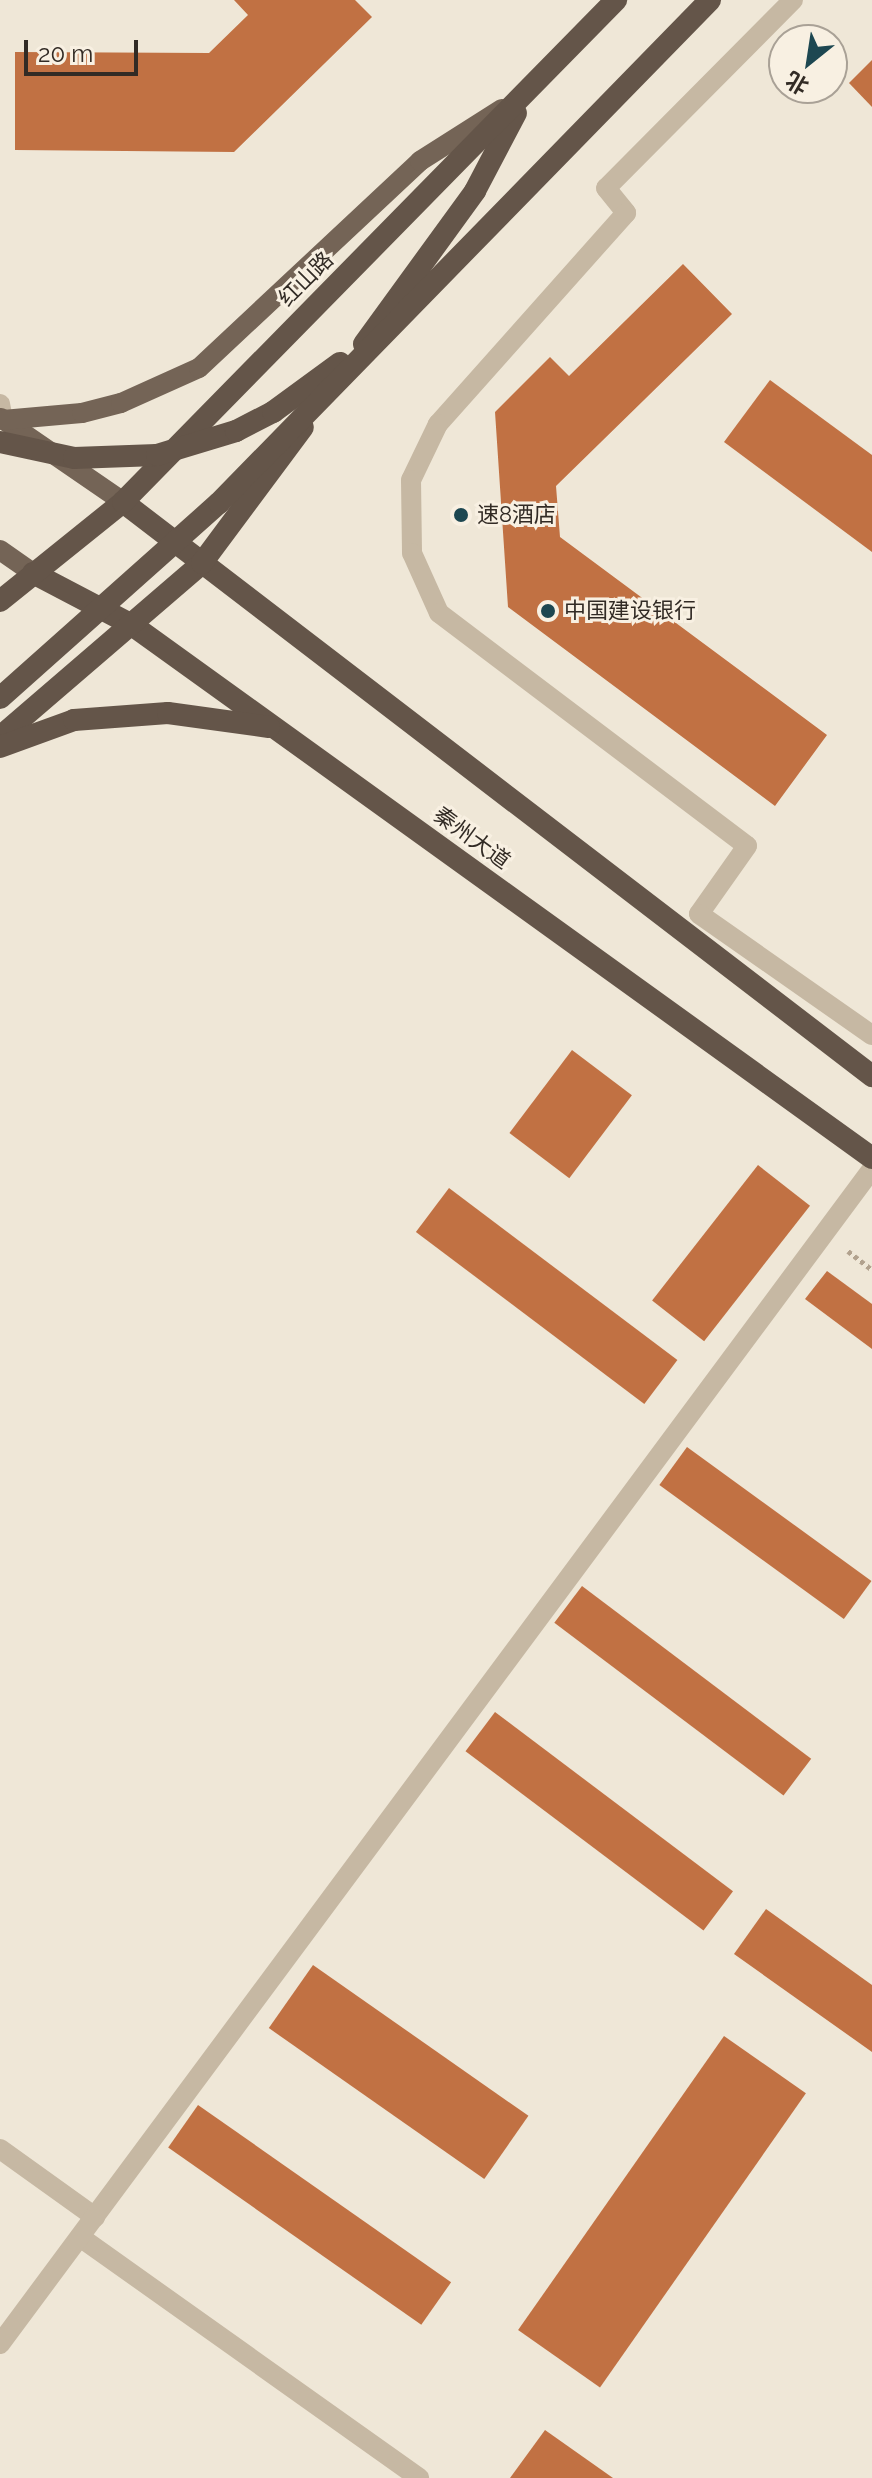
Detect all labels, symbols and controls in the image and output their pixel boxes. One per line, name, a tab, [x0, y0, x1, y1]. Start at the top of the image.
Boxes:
scale bar	[28, 24, 142, 74]
north arrow	[768, 24, 848, 104]
text: 20 m	[38, 39, 93, 68]
text: 北	[781, 66, 813, 100]
street label: 红山路	[273, 246, 339, 312]
place label: 速8酒店	[477, 502, 556, 528]
marker: 速8酒店	[452, 506, 470, 524]
place label: 中国建设银行	[564, 598, 696, 624]
marker: 中国建设银行	[539, 602, 557, 620]
street label: 秦州大道	[429, 801, 515, 875]

